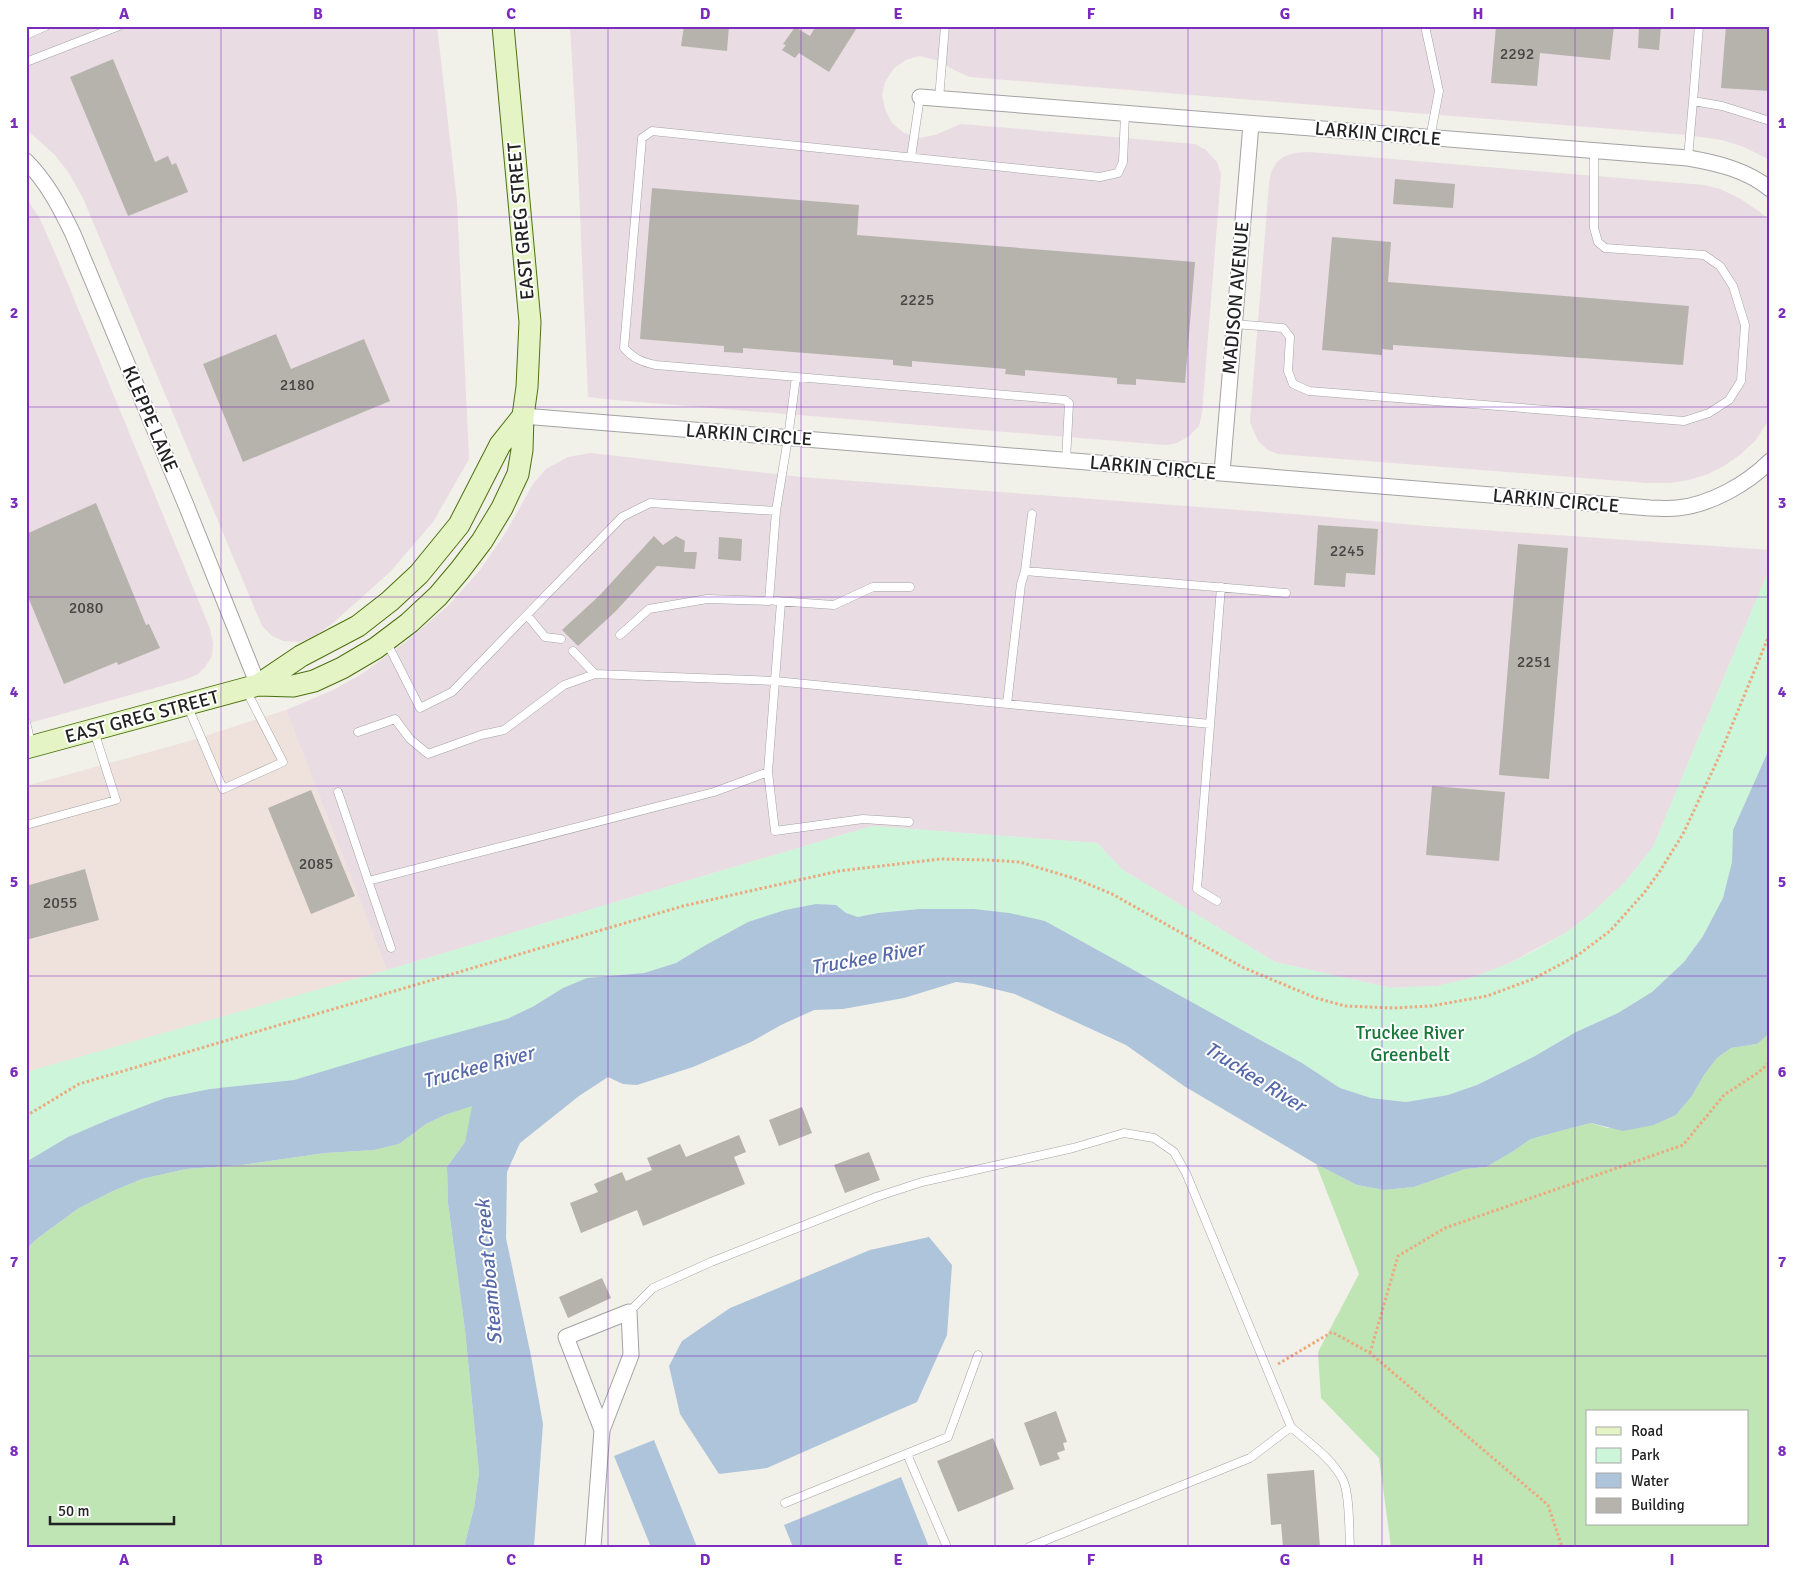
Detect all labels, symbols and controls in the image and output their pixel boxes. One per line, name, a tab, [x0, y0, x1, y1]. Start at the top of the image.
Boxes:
text: A	[119, 4, 130, 24]
text: B	[313, 4, 323, 24]
text: C	[506, 4, 516, 24]
text: D	[700, 4, 711, 24]
text: E	[893, 4, 903, 24]
text: F	[1087, 4, 1096, 24]
text: G	[1280, 4, 1290, 24]
text: H	[1473, 4, 1483, 24]
text: I	[1669, 4, 1675, 24]
house number: 2292	[1500, 44, 1534, 64]
text: 1	[10, 113, 19, 133]
text: 1	[1778, 113, 1787, 133]
street label: LARKIN CIRCLE	[1314, 117, 1442, 151]
street label: EAST GREG STREET	[502, 140, 540, 301]
street label: MADISON AVENUE	[1217, 220, 1255, 376]
house number: 2225	[900, 290, 934, 310]
text: 2	[10, 303, 18, 323]
text: 2	[1778, 303, 1786, 323]
street label: KLEPPE LANE	[117, 362, 183, 476]
house number: 2180	[280, 375, 314, 395]
street label: LARKIN CIRCLE	[685, 419, 813, 451]
street label: LARKIN CIRCLE	[1089, 451, 1217, 485]
street label: LARKIN CIRCLE	[1492, 484, 1620, 518]
text: 3	[10, 493, 18, 513]
text: 3	[1778, 493, 1786, 513]
house number: 2245	[1330, 541, 1364, 561]
house number: 2080	[69, 598, 103, 618]
house number: 2251	[1517, 652, 1551, 672]
text: 4	[10, 682, 19, 702]
text: 4	[1778, 682, 1787, 702]
street label: EAST GREG STREET	[62, 685, 222, 749]
house number: 2085	[299, 854, 333, 874]
text: 5	[10, 872, 18, 892]
text: 5	[1778, 872, 1786, 892]
house number: 2055	[43, 893, 77, 913]
water label: Truckee River	[809, 935, 928, 980]
park label: Truckee River Greenbelt	[1356, 1021, 1464, 1067]
water label: Truckee River	[1200, 1036, 1312, 1119]
water label: Truckee River	[420, 1039, 539, 1094]
text: 6	[10, 1062, 19, 1082]
text: 6	[1778, 1062, 1787, 1082]
water label: Steamboat Creek	[470, 1197, 508, 1346]
text: 7	[10, 1252, 19, 1272]
text: 7	[1778, 1252, 1787, 1272]
legend	[1586, 1410, 1748, 1526]
text: Road	[1631, 1422, 1663, 1440]
text: 8	[10, 1441, 19, 1461]
text: 8	[1778, 1441, 1787, 1461]
text: Park	[1631, 1446, 1660, 1464]
text: Water	[1631, 1472, 1669, 1490]
scale bar	[50, 1493, 174, 1525]
text: Building	[1631, 1496, 1685, 1514]
text: 50 m	[58, 1502, 89, 1520]
text: A	[119, 1550, 130, 1570]
text: B	[313, 1550, 323, 1570]
text: C	[506, 1550, 516, 1570]
text: D	[700, 1550, 711, 1570]
text: E	[893, 1550, 903, 1570]
text: F	[1087, 1550, 1096, 1570]
text: G	[1280, 1550, 1290, 1570]
text: H	[1473, 1550, 1483, 1570]
text: I	[1669, 1550, 1675, 1570]

